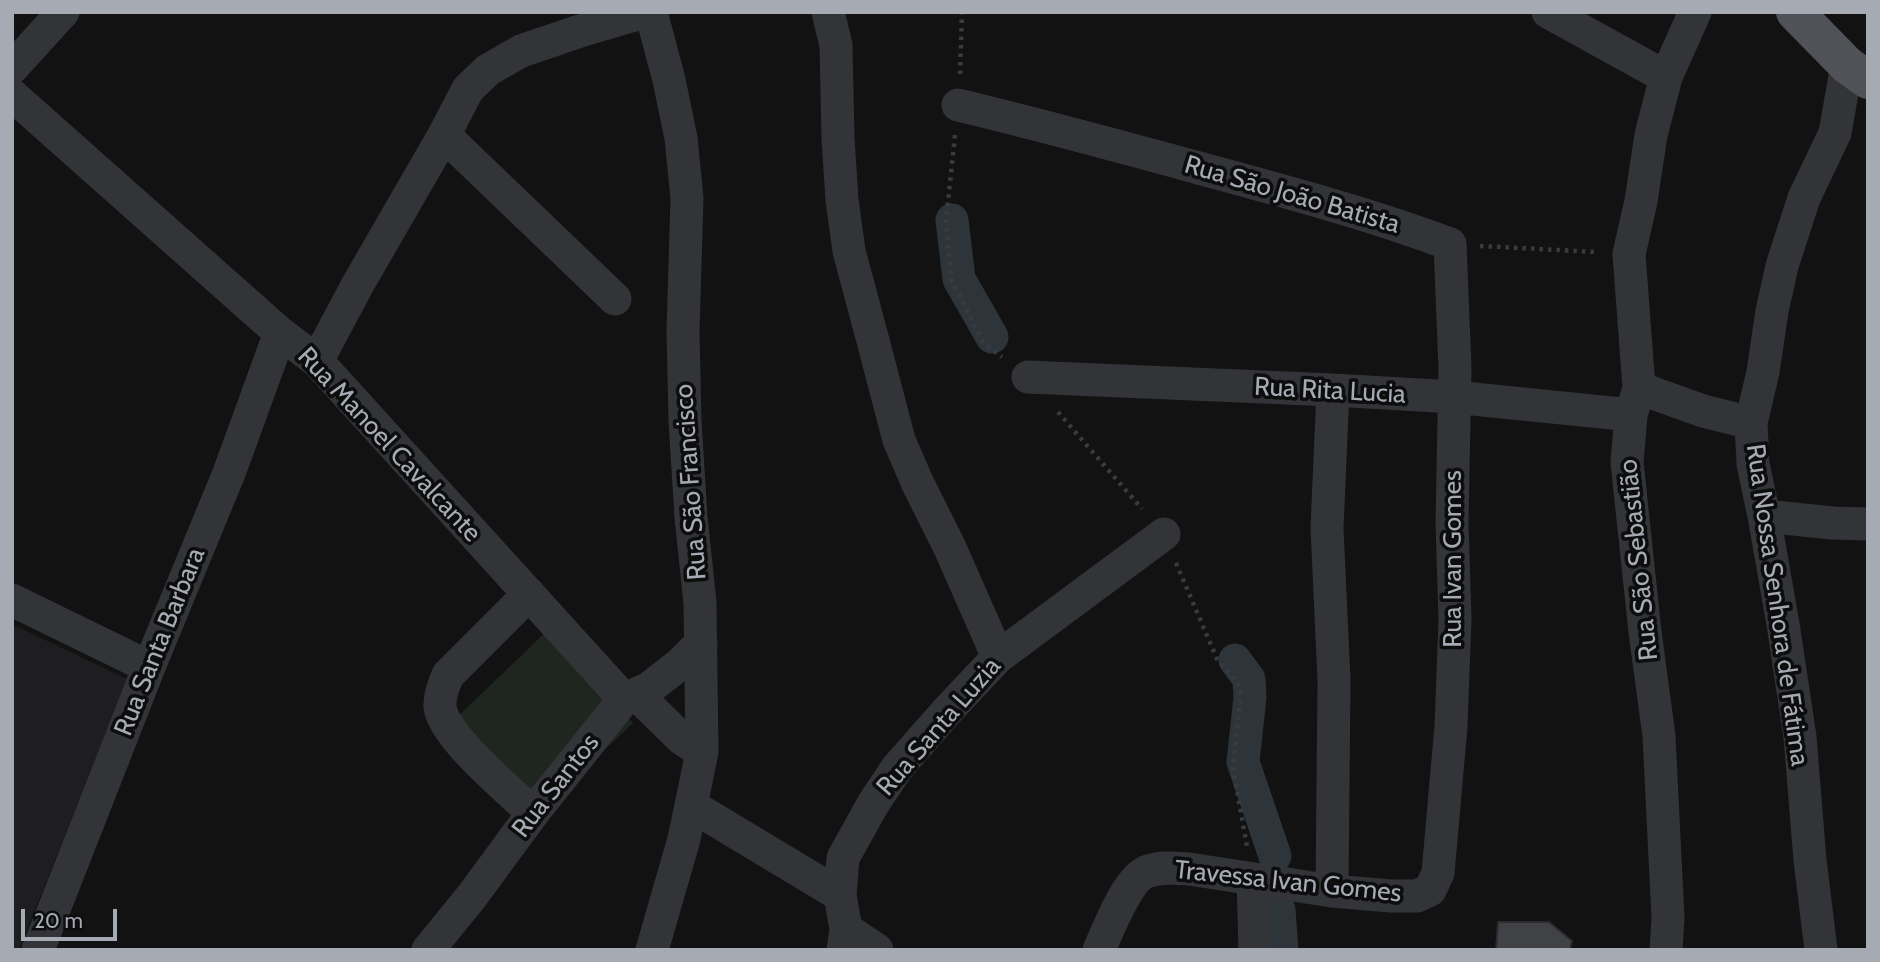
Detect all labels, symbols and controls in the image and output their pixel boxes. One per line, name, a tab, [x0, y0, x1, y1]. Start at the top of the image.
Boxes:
street label: Rua São João Batista	[1181, 149, 1403, 241]
street label: Rua Manoel Cavalcante	[291, 341, 487, 549]
street label: Rua Rita Lucia	[1253, 371, 1407, 411]
street label: Rua São Francisco	[669, 383, 713, 581]
street label: Rua Nossa Senhora de Fátima	[1739, 442, 1815, 768]
street label: Rua São Sebastião	[1613, 458, 1665, 662]
street label: Rua Ivan Gomes	[1437, 470, 1469, 648]
street label: Rua Santa Barbara	[108, 543, 212, 741]
street label: Rua Santa Luzia	[870, 651, 1008, 803]
street label: Rua Santos	[506, 728, 606, 844]
street label: Travessa Ivan Gomes	[1173, 855, 1403, 909]
scale bar	[24, 895, 121, 939]
text: 20 m	[34, 908, 83, 933]

